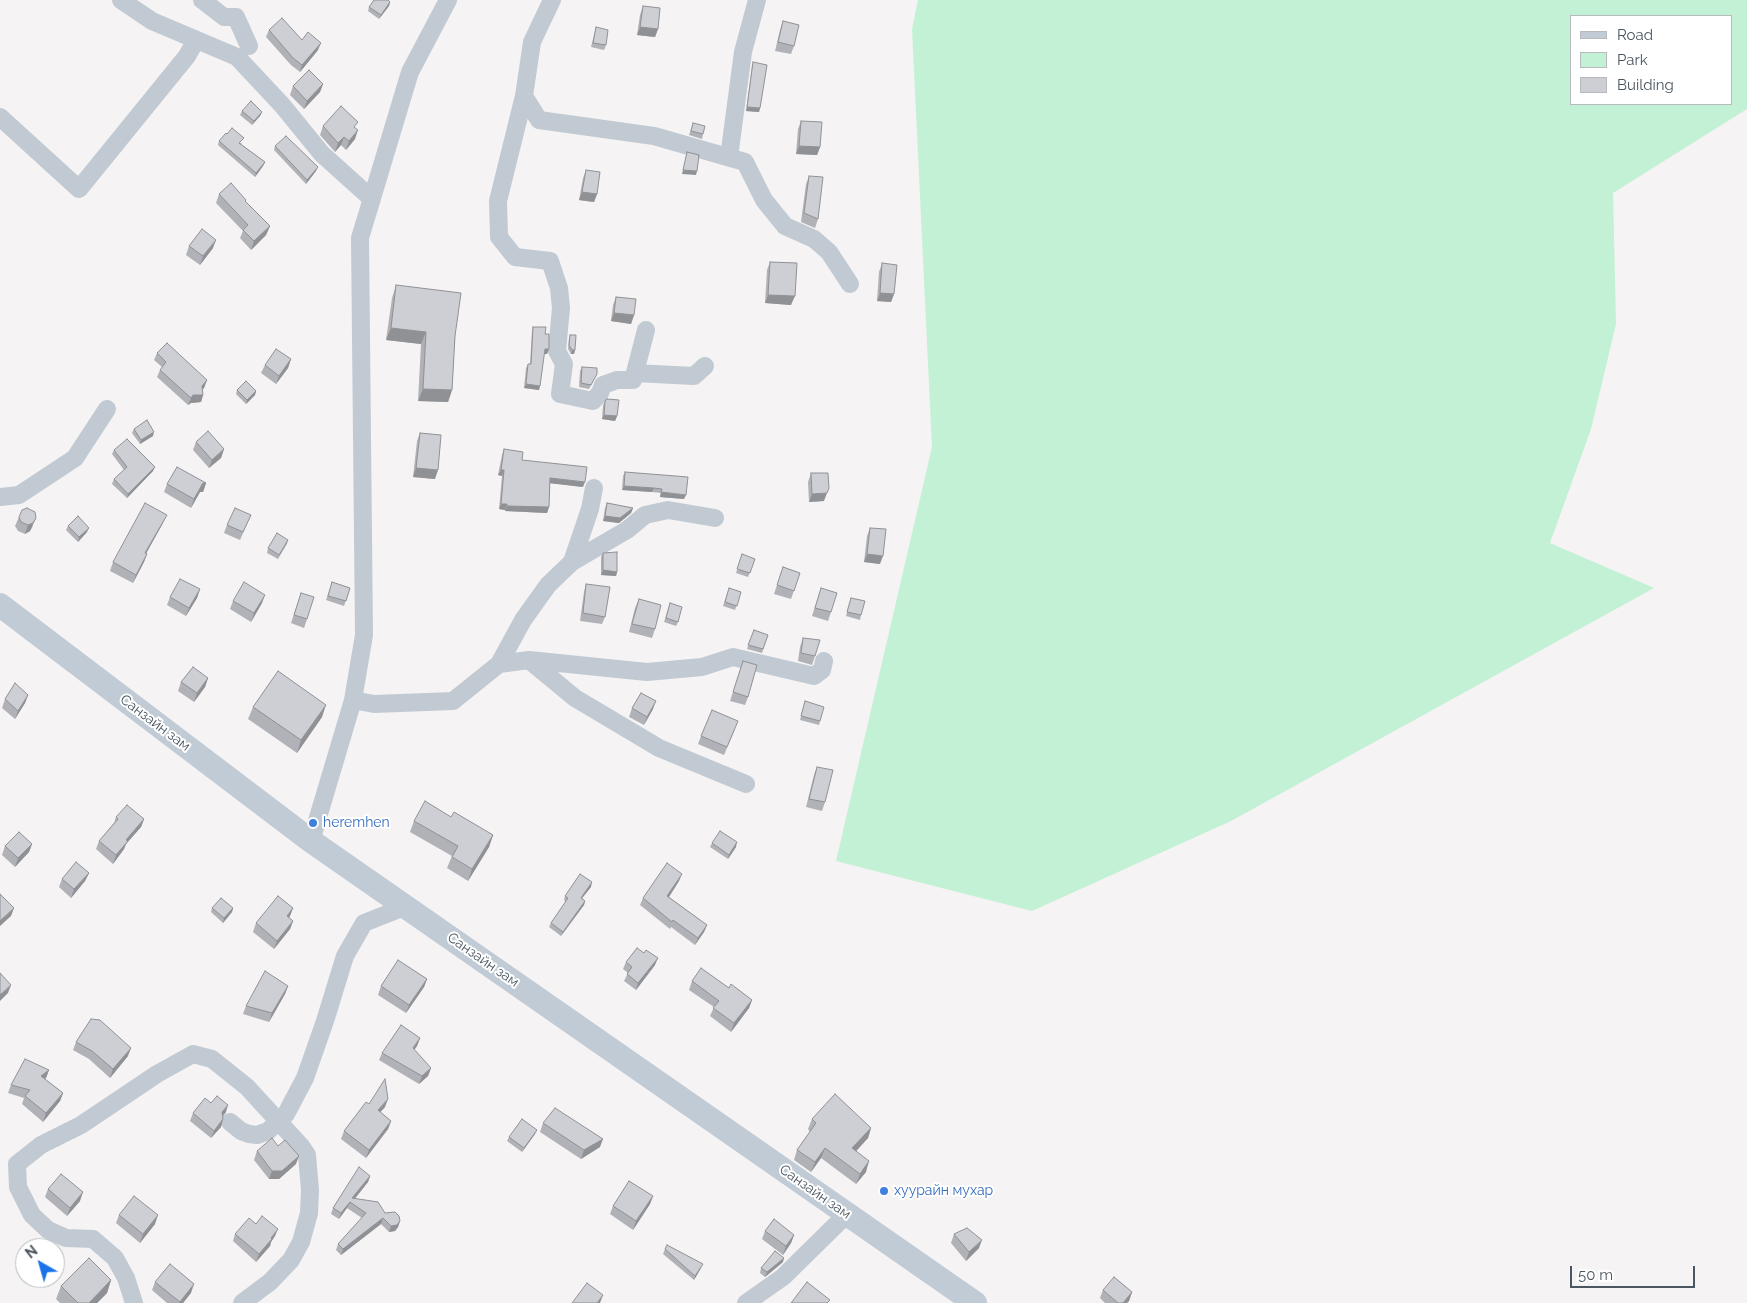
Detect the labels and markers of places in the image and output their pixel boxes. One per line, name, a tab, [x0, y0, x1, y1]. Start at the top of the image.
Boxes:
place label: heremhen	[323, 815, 390, 831]
marker: heremhen	[307, 817, 319, 829]
place label: хуурайн мухар	[894, 1183, 993, 1199]
marker: хуурайн мухар	[878, 1185, 890, 1197]

